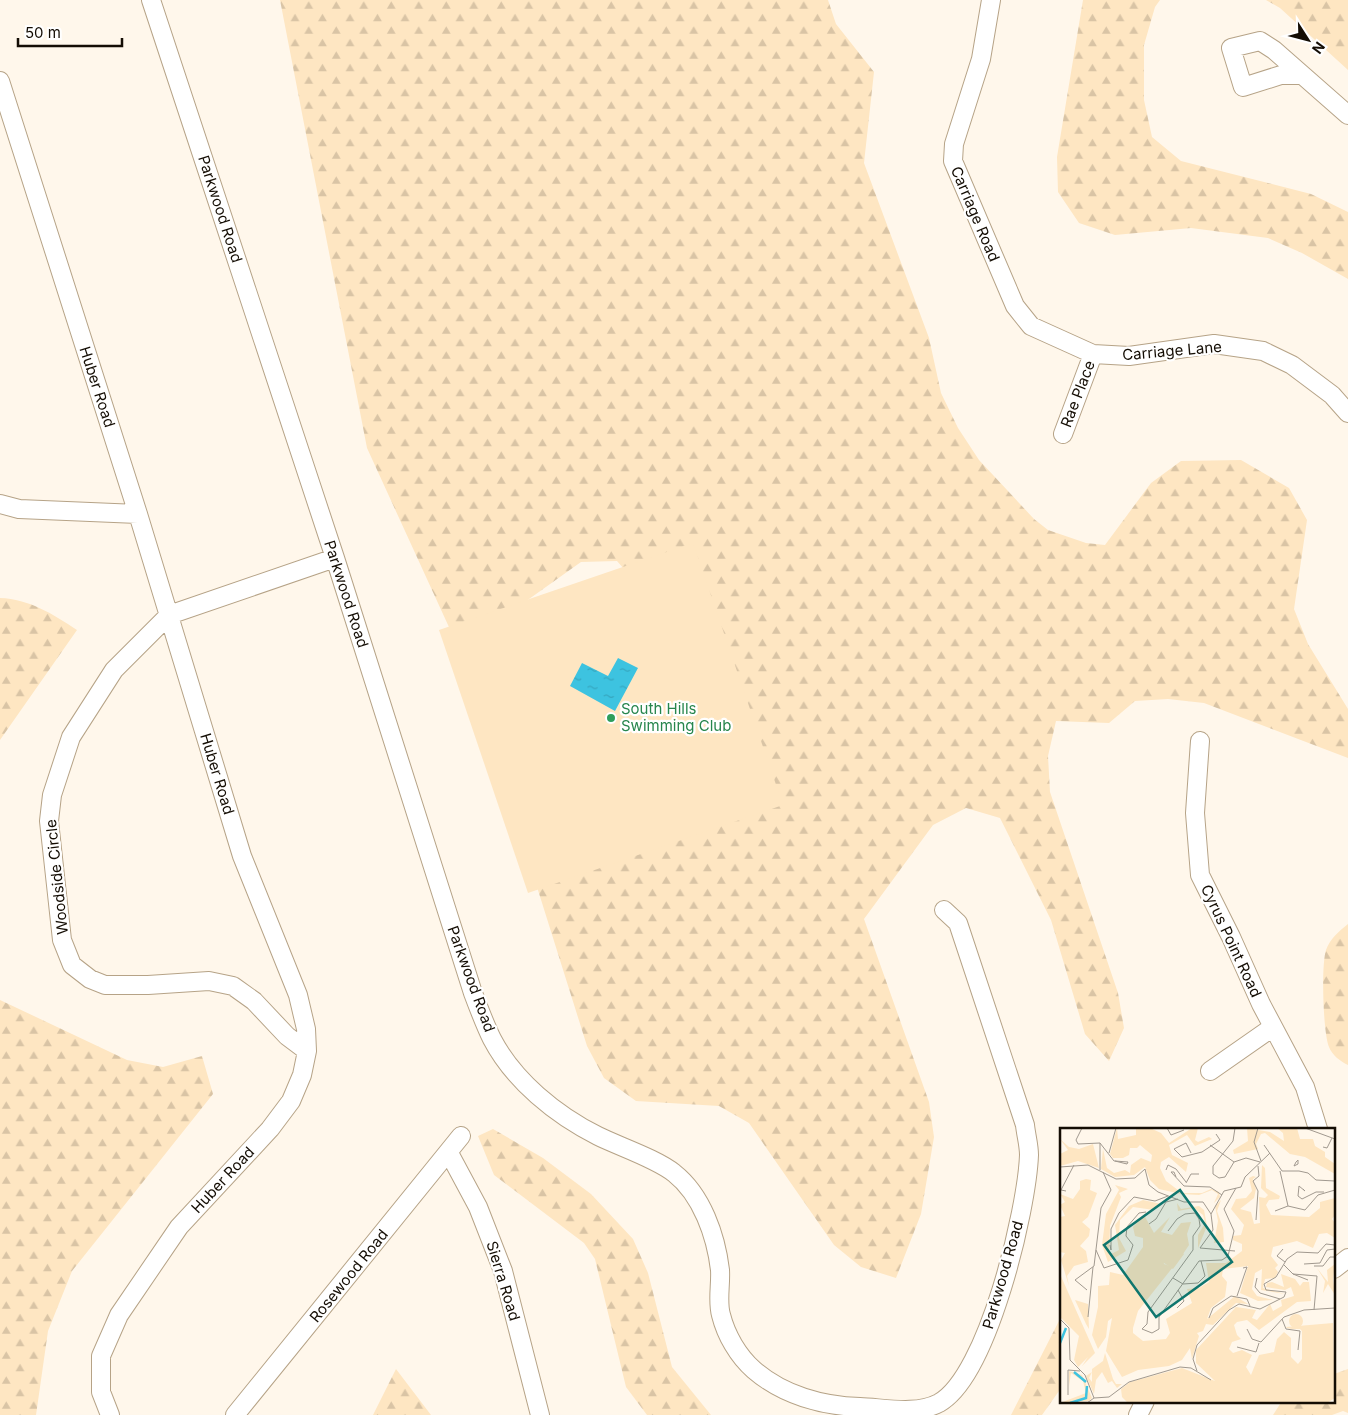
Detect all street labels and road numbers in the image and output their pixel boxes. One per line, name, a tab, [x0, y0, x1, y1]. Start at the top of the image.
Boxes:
street label: Parkwood Road	[194, 153, 247, 265]
street label: Carriage Road	[947, 163, 1004, 264]
street label: Carriage Lane	[1121, 337, 1223, 364]
street label: Huber Road	[75, 344, 119, 430]
street label: Rae Place	[1056, 358, 1099, 430]
street label: Parkwood Road	[320, 538, 373, 650]
street label: Huber Road	[196, 731, 239, 817]
street label: Woodside Circle	[41, 818, 72, 936]
street label: Cyrus Point Road	[1197, 881, 1266, 1000]
street label: Parkwood Road	[443, 923, 499, 1035]
street label: Huber Road	[187, 1142, 258, 1217]
street label: Parkwood Road	[978, 1219, 1027, 1331]
street label: Rosewood Road	[305, 1225, 392, 1326]
street label: Sierra Road	[482, 1239, 525, 1323]

